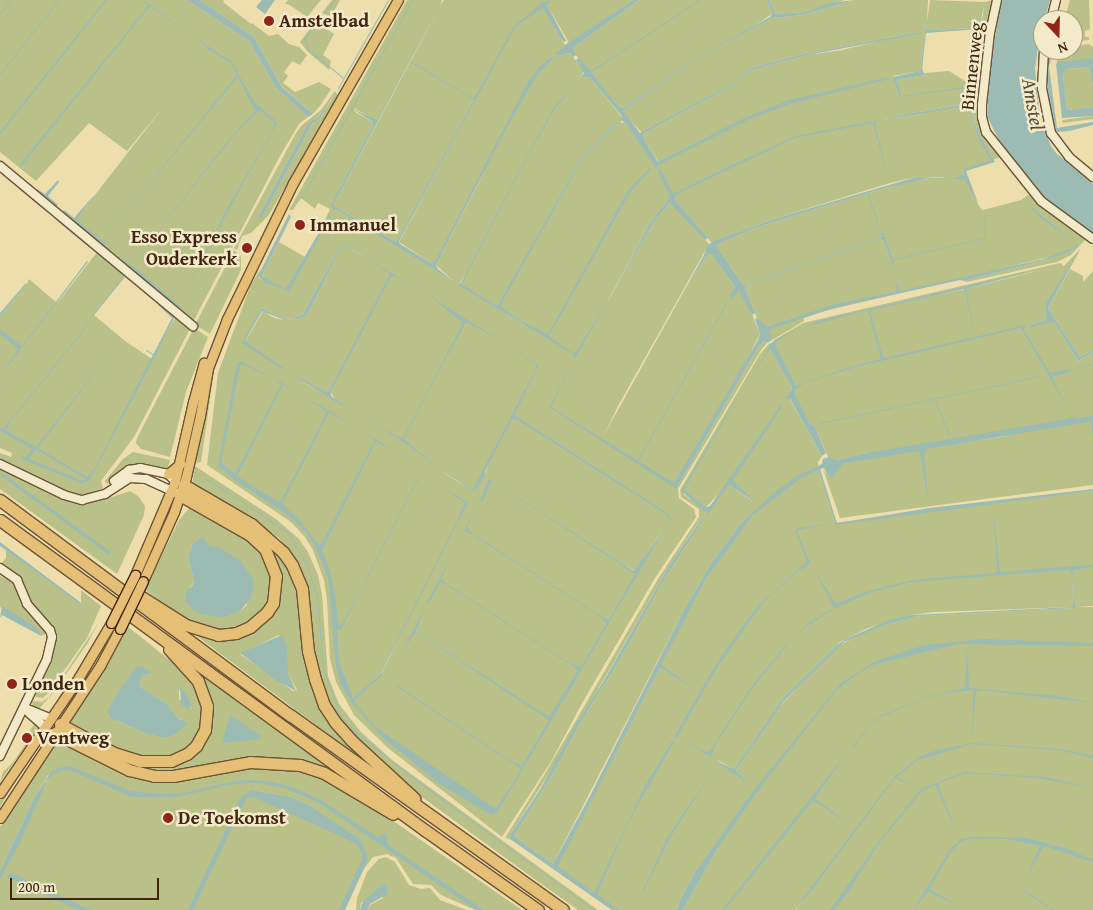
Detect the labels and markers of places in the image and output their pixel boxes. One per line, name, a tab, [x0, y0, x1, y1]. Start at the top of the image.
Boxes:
place label: Amstelbad	[279, 10, 369, 32]
marker: Amstelbad	[263, 15, 275, 27]
place label: Immanuel	[310, 214, 396, 236]
marker: Immanuel	[294, 219, 306, 231]
place label: Esso Express Ouderkerk	[131, 226, 237, 270]
marker: Esso Express Ouderkerk	[241, 242, 253, 254]
place label: Londen	[22, 673, 85, 695]
marker: Londen	[6, 678, 18, 690]
place label: Ventweg	[37, 727, 109, 749]
marker: Ventweg	[21, 732, 33, 744]
place label: De Toekomst	[178, 807, 286, 829]
marker: De Toekomst	[162, 812, 174, 824]

